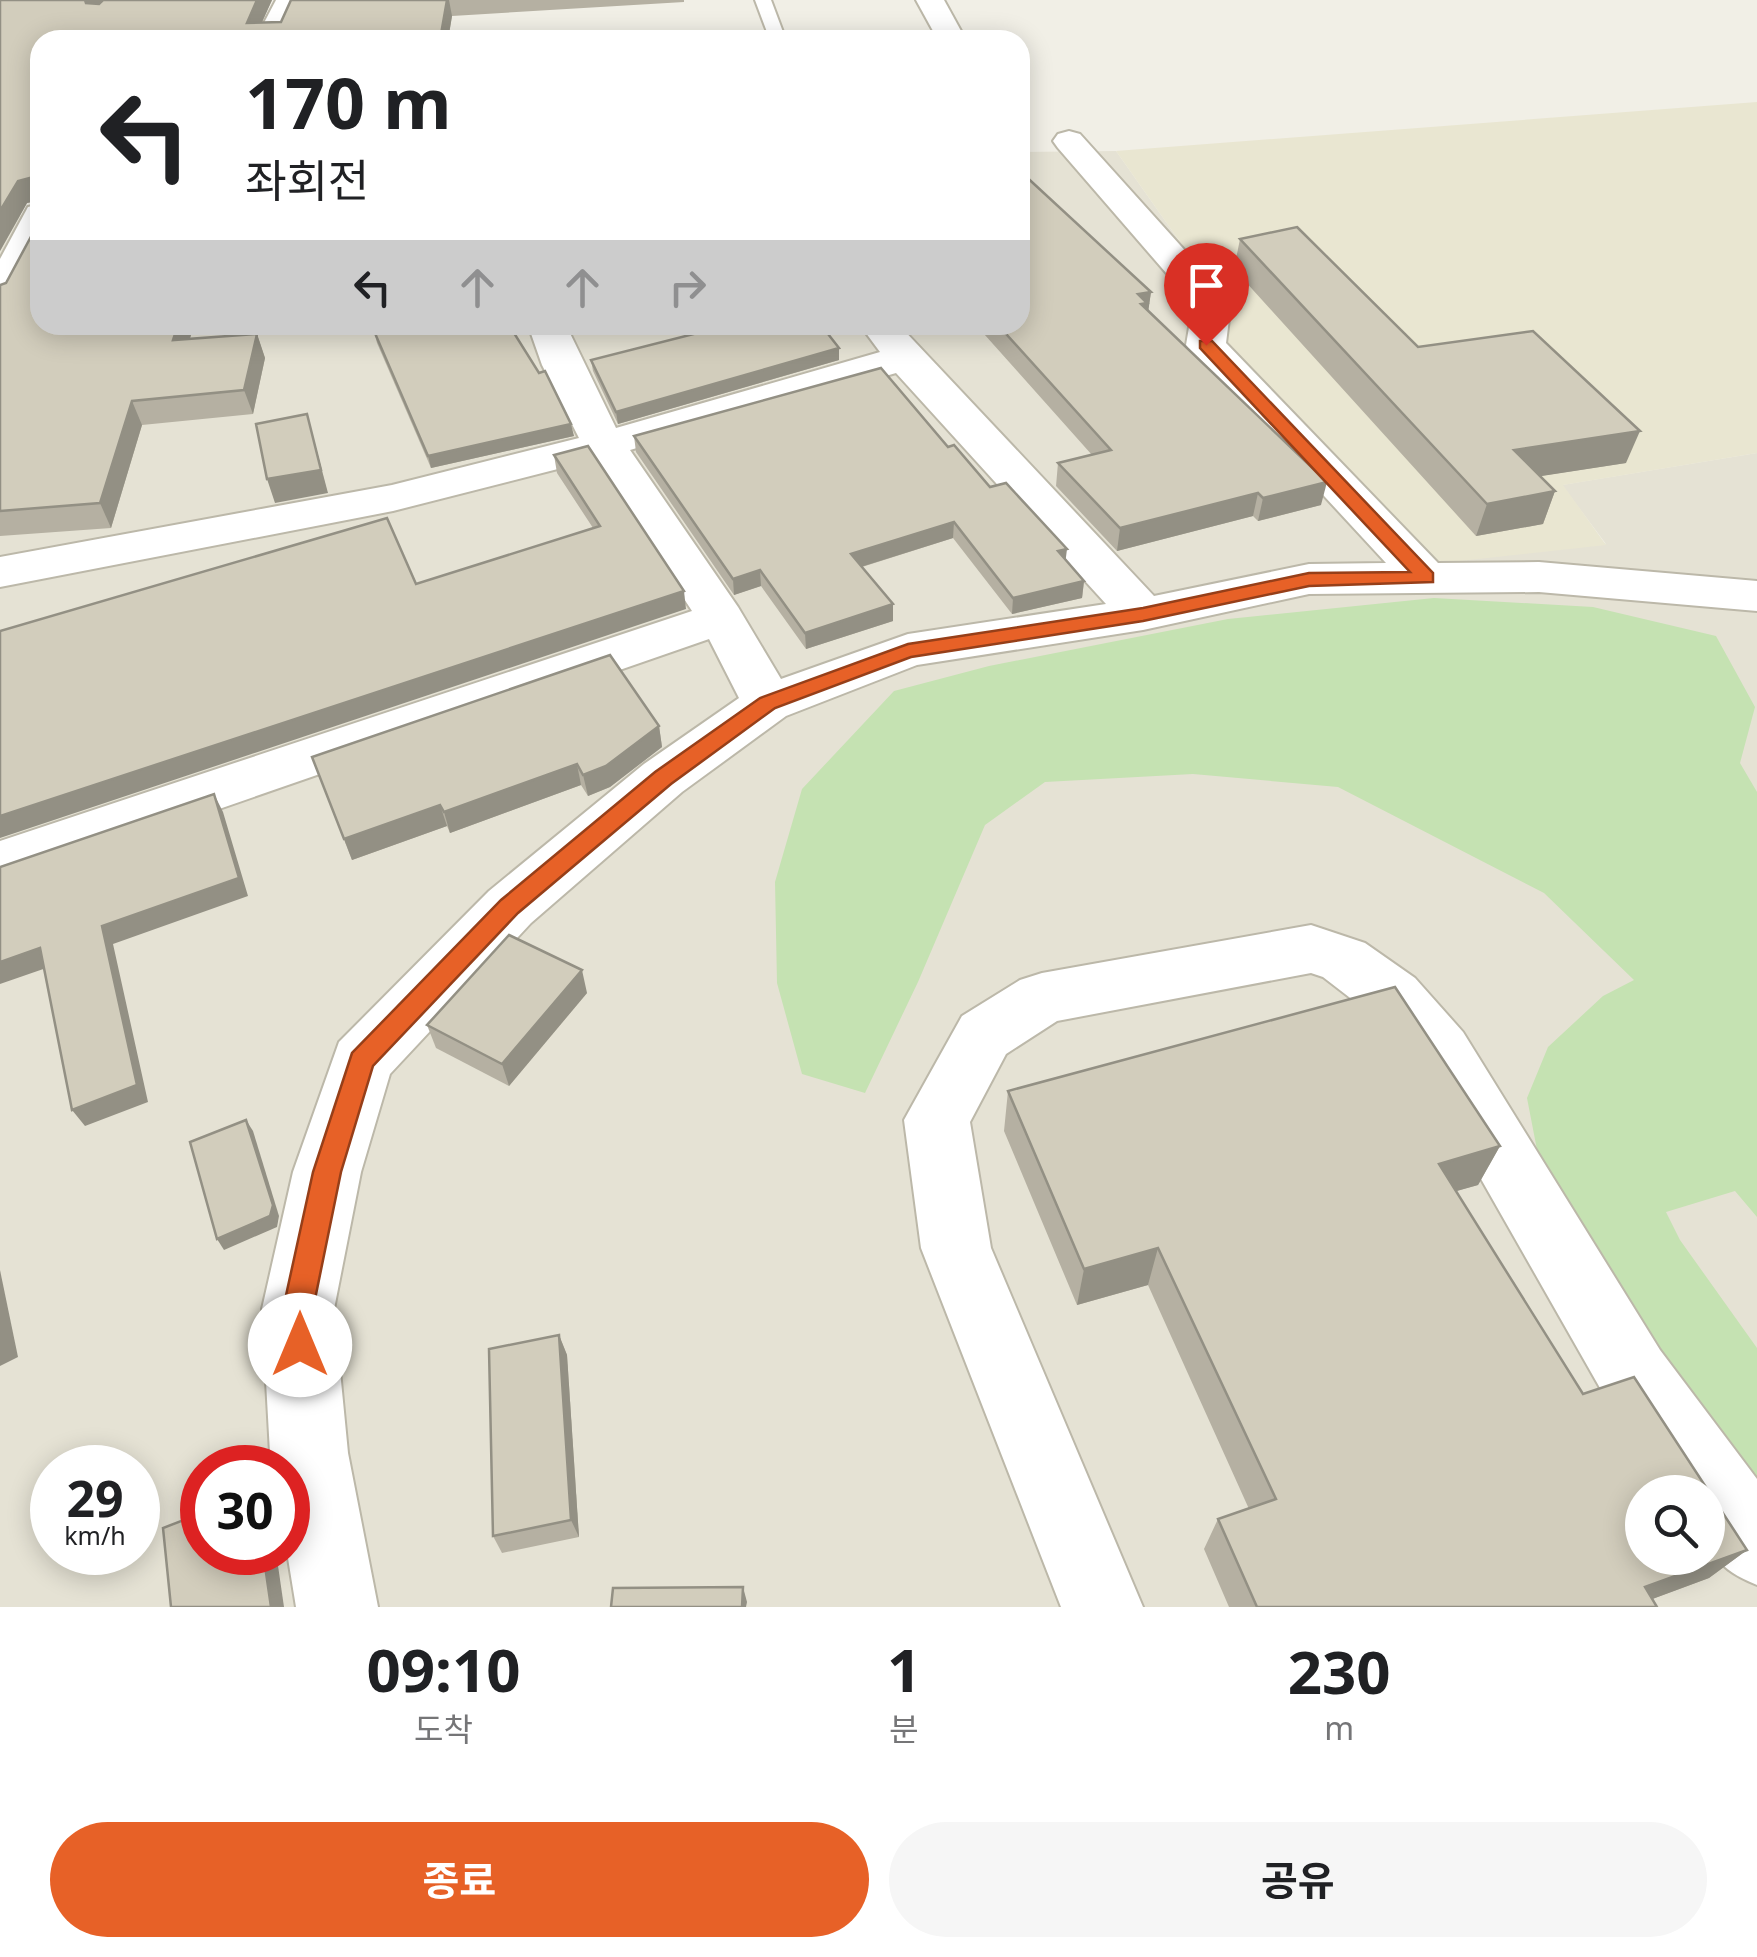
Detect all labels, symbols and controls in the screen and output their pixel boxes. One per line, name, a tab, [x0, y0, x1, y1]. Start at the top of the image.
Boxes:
text: 170 m	[245, 54, 452, 150]
icon: left	[80, 70, 210, 200]
text: 좌회전	[245, 149, 369, 210]
pin	[1164, 243, 1249, 346]
icon: arrive	[1179, 258, 1234, 313]
icon: left	[345, 260, 400, 315]
icon: ahead	[450, 260, 505, 315]
icon: ahead	[555, 260, 610, 315]
icon: right	[660, 260, 715, 315]
position arrow	[248, 1293, 352, 1397]
speed limit sign: 30	[180, 1445, 310, 1575]
text: 29	[66, 1464, 124, 1532]
map controls	[1625, 1475, 1725, 1575]
button: search	[1625, 1475, 1725, 1575]
text: km/h	[64, 1518, 126, 1552]
text: 09:10	[366, 1628, 521, 1710]
text: 1	[887, 1628, 921, 1710]
text: 230	[1288, 1630, 1391, 1712]
text: m	[1324, 1706, 1354, 1749]
text: 도착	[414, 1707, 473, 1750]
text: 분	[889, 1707, 919, 1750]
button: 종료	[50, 1822, 869, 1937]
button: 공유	[889, 1822, 1707, 1937]

